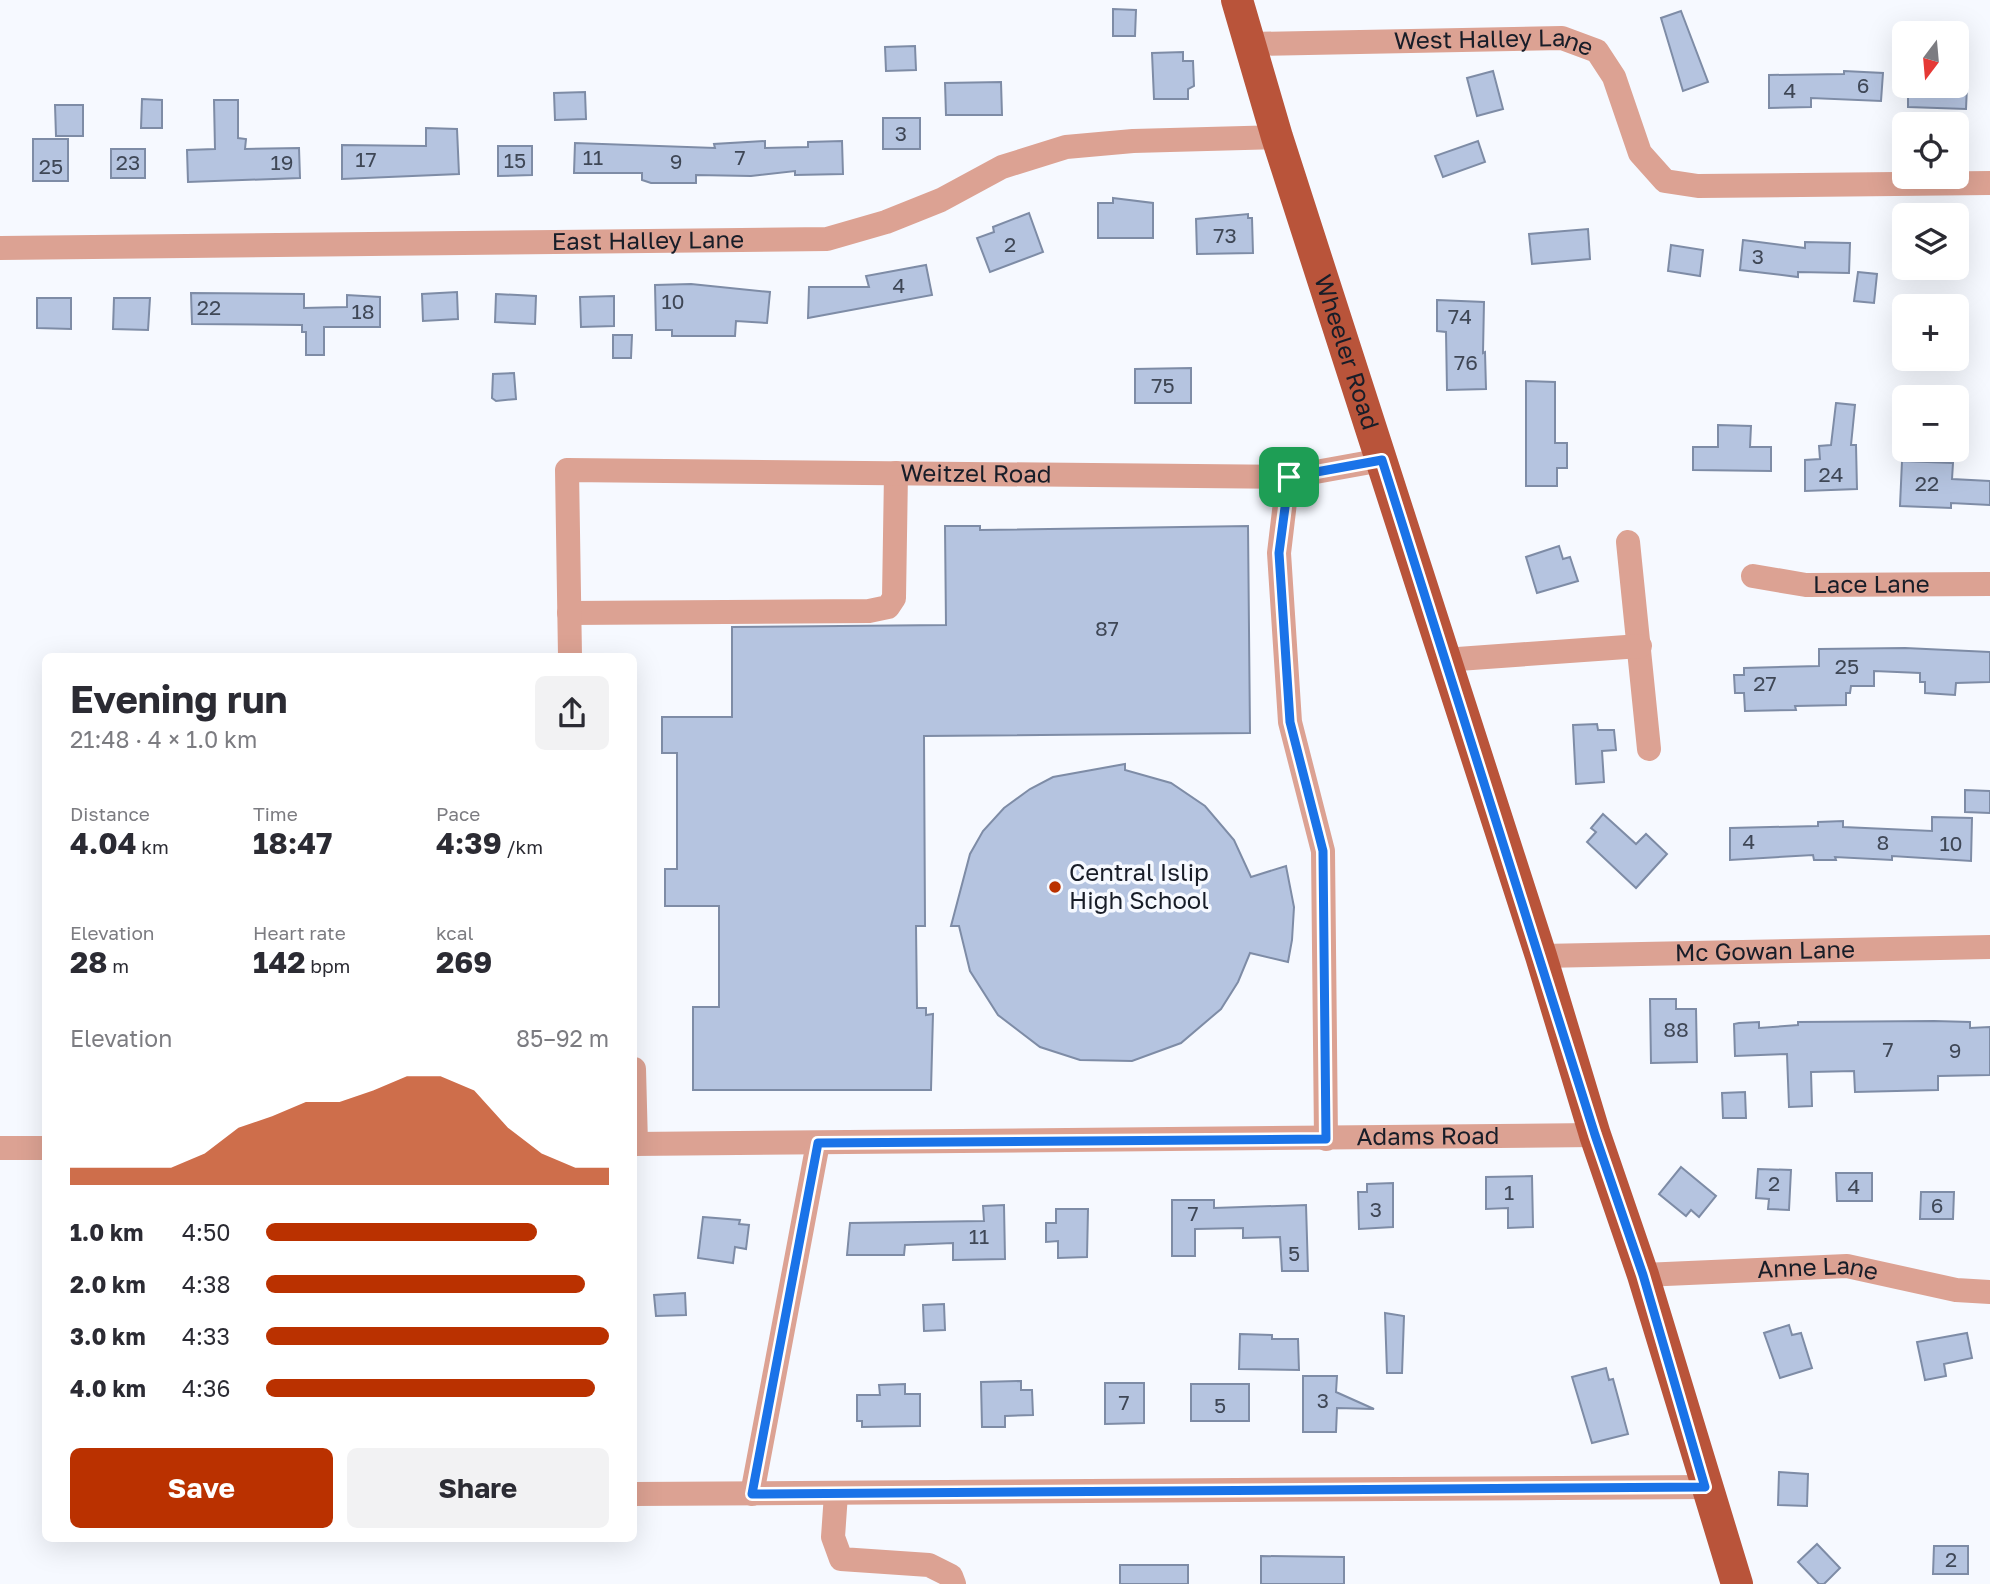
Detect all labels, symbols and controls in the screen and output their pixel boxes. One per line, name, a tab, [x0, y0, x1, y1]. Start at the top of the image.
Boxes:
north arrow	[1892, 21, 1969, 98]
map controls	[1892, 21, 1969, 462]
street label: West Halley Lane	[1393, 22, 1598, 61]
house number: 6	[1857, 72, 1869, 98]
house number: 4	[1784, 77, 1796, 103]
button: locate	[1892, 112, 1969, 189]
house number: 3	[895, 120, 907, 146]
house number: 11	[583, 144, 603, 170]
house number: 7	[734, 144, 746, 170]
house number: 17	[355, 146, 377, 172]
house number: 15	[504, 147, 526, 173]
house number: 9	[670, 148, 682, 174]
house number: 23	[116, 149, 140, 175]
house number: 19	[271, 149, 293, 175]
house number: 25	[39, 153, 63, 179]
button: layers	[1892, 203, 1969, 280]
house number: 73	[1213, 222, 1237, 248]
street label: East Halley Lane	[552, 224, 744, 255]
house number: 2	[1004, 231, 1016, 257]
house number: 3	[1752, 243, 1764, 269]
street label: Wheeler Road	[1309, 271, 1386, 433]
house number: 4	[893, 272, 905, 298]
house number: 10	[661, 288, 685, 314]
house number: 22	[197, 294, 221, 320]
button: +	[1892, 294, 1969, 371]
house number: 18	[352, 298, 375, 324]
house number: 74	[1448, 303, 1472, 329]
house number: 76	[1454, 349, 1478, 375]
house number: 75	[1151, 372, 1175, 398]
button: −	[1892, 385, 1969, 462]
pin	[1259, 447, 1319, 507]
street label: Weitzel Road	[900, 457, 1052, 488]
icon: arrive	[1270, 458, 1308, 496]
house number: 24	[1819, 461, 1844, 487]
house number: 22	[1915, 470, 1939, 496]
street label: Lace Lane	[1813, 568, 1930, 598]
house number: 87	[1095, 615, 1119, 641]
house number: 25	[1835, 653, 1859, 679]
house number: 27	[1753, 670, 1777, 696]
text: Evening run	[70, 676, 288, 721]
button: share	[535, 676, 609, 750]
text: 21:48 · 4 × 1.0 km	[70, 725, 257, 753]
text: Distance	[70, 802, 150, 825]
text: Time	[253, 802, 298, 825]
text: Pace	[436, 802, 480, 825]
text: 4.04	[70, 825, 137, 861]
text: 18:47	[253, 825, 332, 861]
text: 4:39	[436, 825, 502, 861]
house number: 4	[1743, 828, 1755, 854]
house number: 8	[1877, 829, 1889, 855]
house number: 10	[1939, 830, 1963, 856]
text: km	[137, 835, 169, 858]
text: /km	[502, 835, 543, 858]
place label: Central Islip High School	[1069, 857, 1209, 914]
marker: Central Islip High School	[1047, 879, 1063, 895]
text: Elevation	[70, 921, 155, 944]
text: Heart rate	[253, 921, 346, 944]
text: kcal	[436, 921, 474, 944]
street label: Mc Gowan Lane	[1675, 934, 1855, 966]
text: 28	[70, 944, 108, 980]
text: 142	[253, 944, 306, 980]
text: 269	[436, 944, 492, 980]
text: m	[108, 954, 129, 977]
text: bpm	[306, 954, 350, 977]
house number: 88	[1663, 1016, 1689, 1042]
text: Elevation	[70, 1024, 172, 1052]
text: 85–92 m	[516, 1024, 609, 1052]
house number: 7	[1882, 1036, 1894, 1062]
house number: 9	[1949, 1037, 1961, 1063]
street label: Adams Road	[1356, 1120, 1500, 1150]
house number: 2	[1768, 1170, 1780, 1196]
house number: 4	[1848, 1173, 1860, 1199]
house number: 1	[1504, 1179, 1514, 1205]
house number: 6	[1931, 1192, 1943, 1218]
house number: 3	[1370, 1196, 1382, 1222]
house number: 7	[1187, 1200, 1199, 1226]
text: 1.0 km	[70, 1218, 143, 1246]
text: 4:50	[182, 1218, 231, 1246]
house number: 11	[969, 1223, 989, 1249]
house number: 5	[1288, 1240, 1300, 1266]
street label: Anne Lane	[1756, 1250, 1881, 1286]
text: 2.0 km	[70, 1270, 146, 1298]
text: 4:38	[182, 1270, 230, 1298]
text: 3.0 km	[70, 1322, 146, 1350]
text: 4:33	[182, 1322, 230, 1350]
text: 4.0 km	[70, 1374, 146, 1402]
text: 4:36	[182, 1374, 230, 1402]
house number: 3	[1317, 1387, 1329, 1413]
house number: 7	[1118, 1389, 1130, 1415]
house number: 5	[1214, 1392, 1226, 1418]
button: Save	[70, 1448, 333, 1528]
button: Share	[347, 1448, 609, 1528]
house number: 2	[1945, 1546, 1957, 1572]

